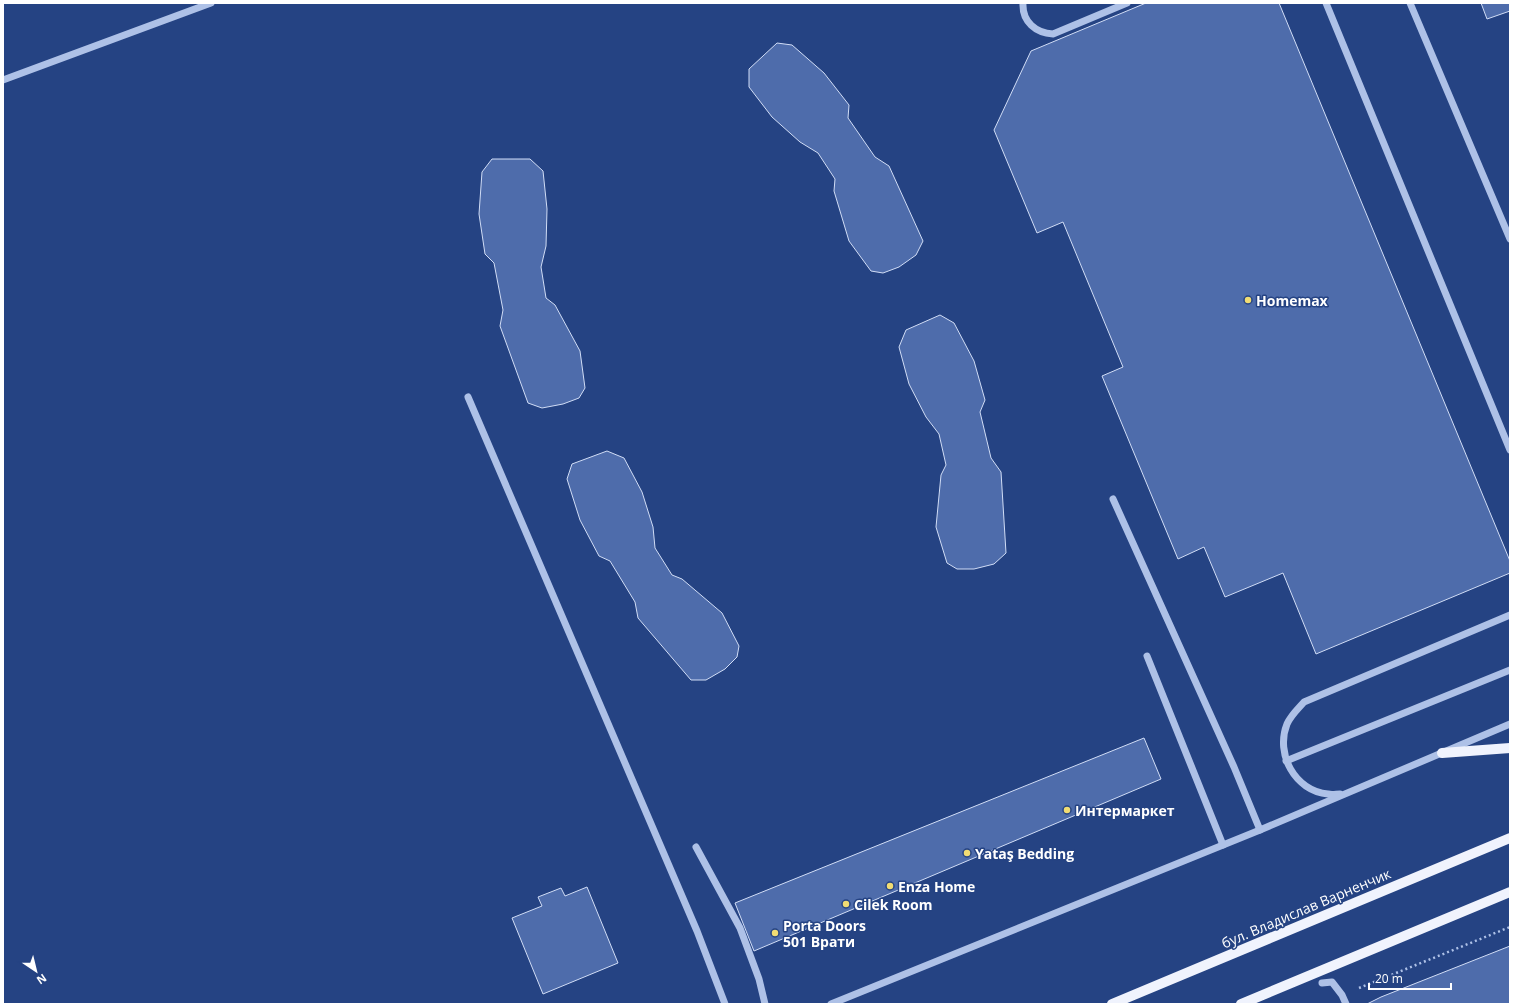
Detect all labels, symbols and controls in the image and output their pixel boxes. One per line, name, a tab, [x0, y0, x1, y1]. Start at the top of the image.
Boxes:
place label: Homemax	[1256, 291, 1329, 310]
marker: Homemax	[1243, 295, 1253, 305]
place label: Интермаркет	[1075, 801, 1175, 820]
marker: Интермаркет	[1062, 805, 1072, 815]
place label: Yataş Bedding	[975, 844, 1074, 863]
marker: Yataş Bedding	[962, 848, 972, 858]
street label: бул. Владислав Варненчик	[1218, 863, 1394, 952]
place label: Enza Home	[898, 877, 975, 896]
marker: Enza Home	[885, 881, 895, 891]
place label: Cilek Room	[854, 895, 932, 914]
marker: Cilek Room	[841, 899, 851, 909]
place label: Porta Doors 501 Врати	[783, 916, 866, 951]
marker: Porta Doors 501 Врати	[770, 928, 780, 938]
north arrow	[16, 951, 56, 991]
scale bar	[1369, 965, 1451, 991]
text: 20 m	[1375, 970, 1403, 987]
text: N	[34, 971, 50, 988]

